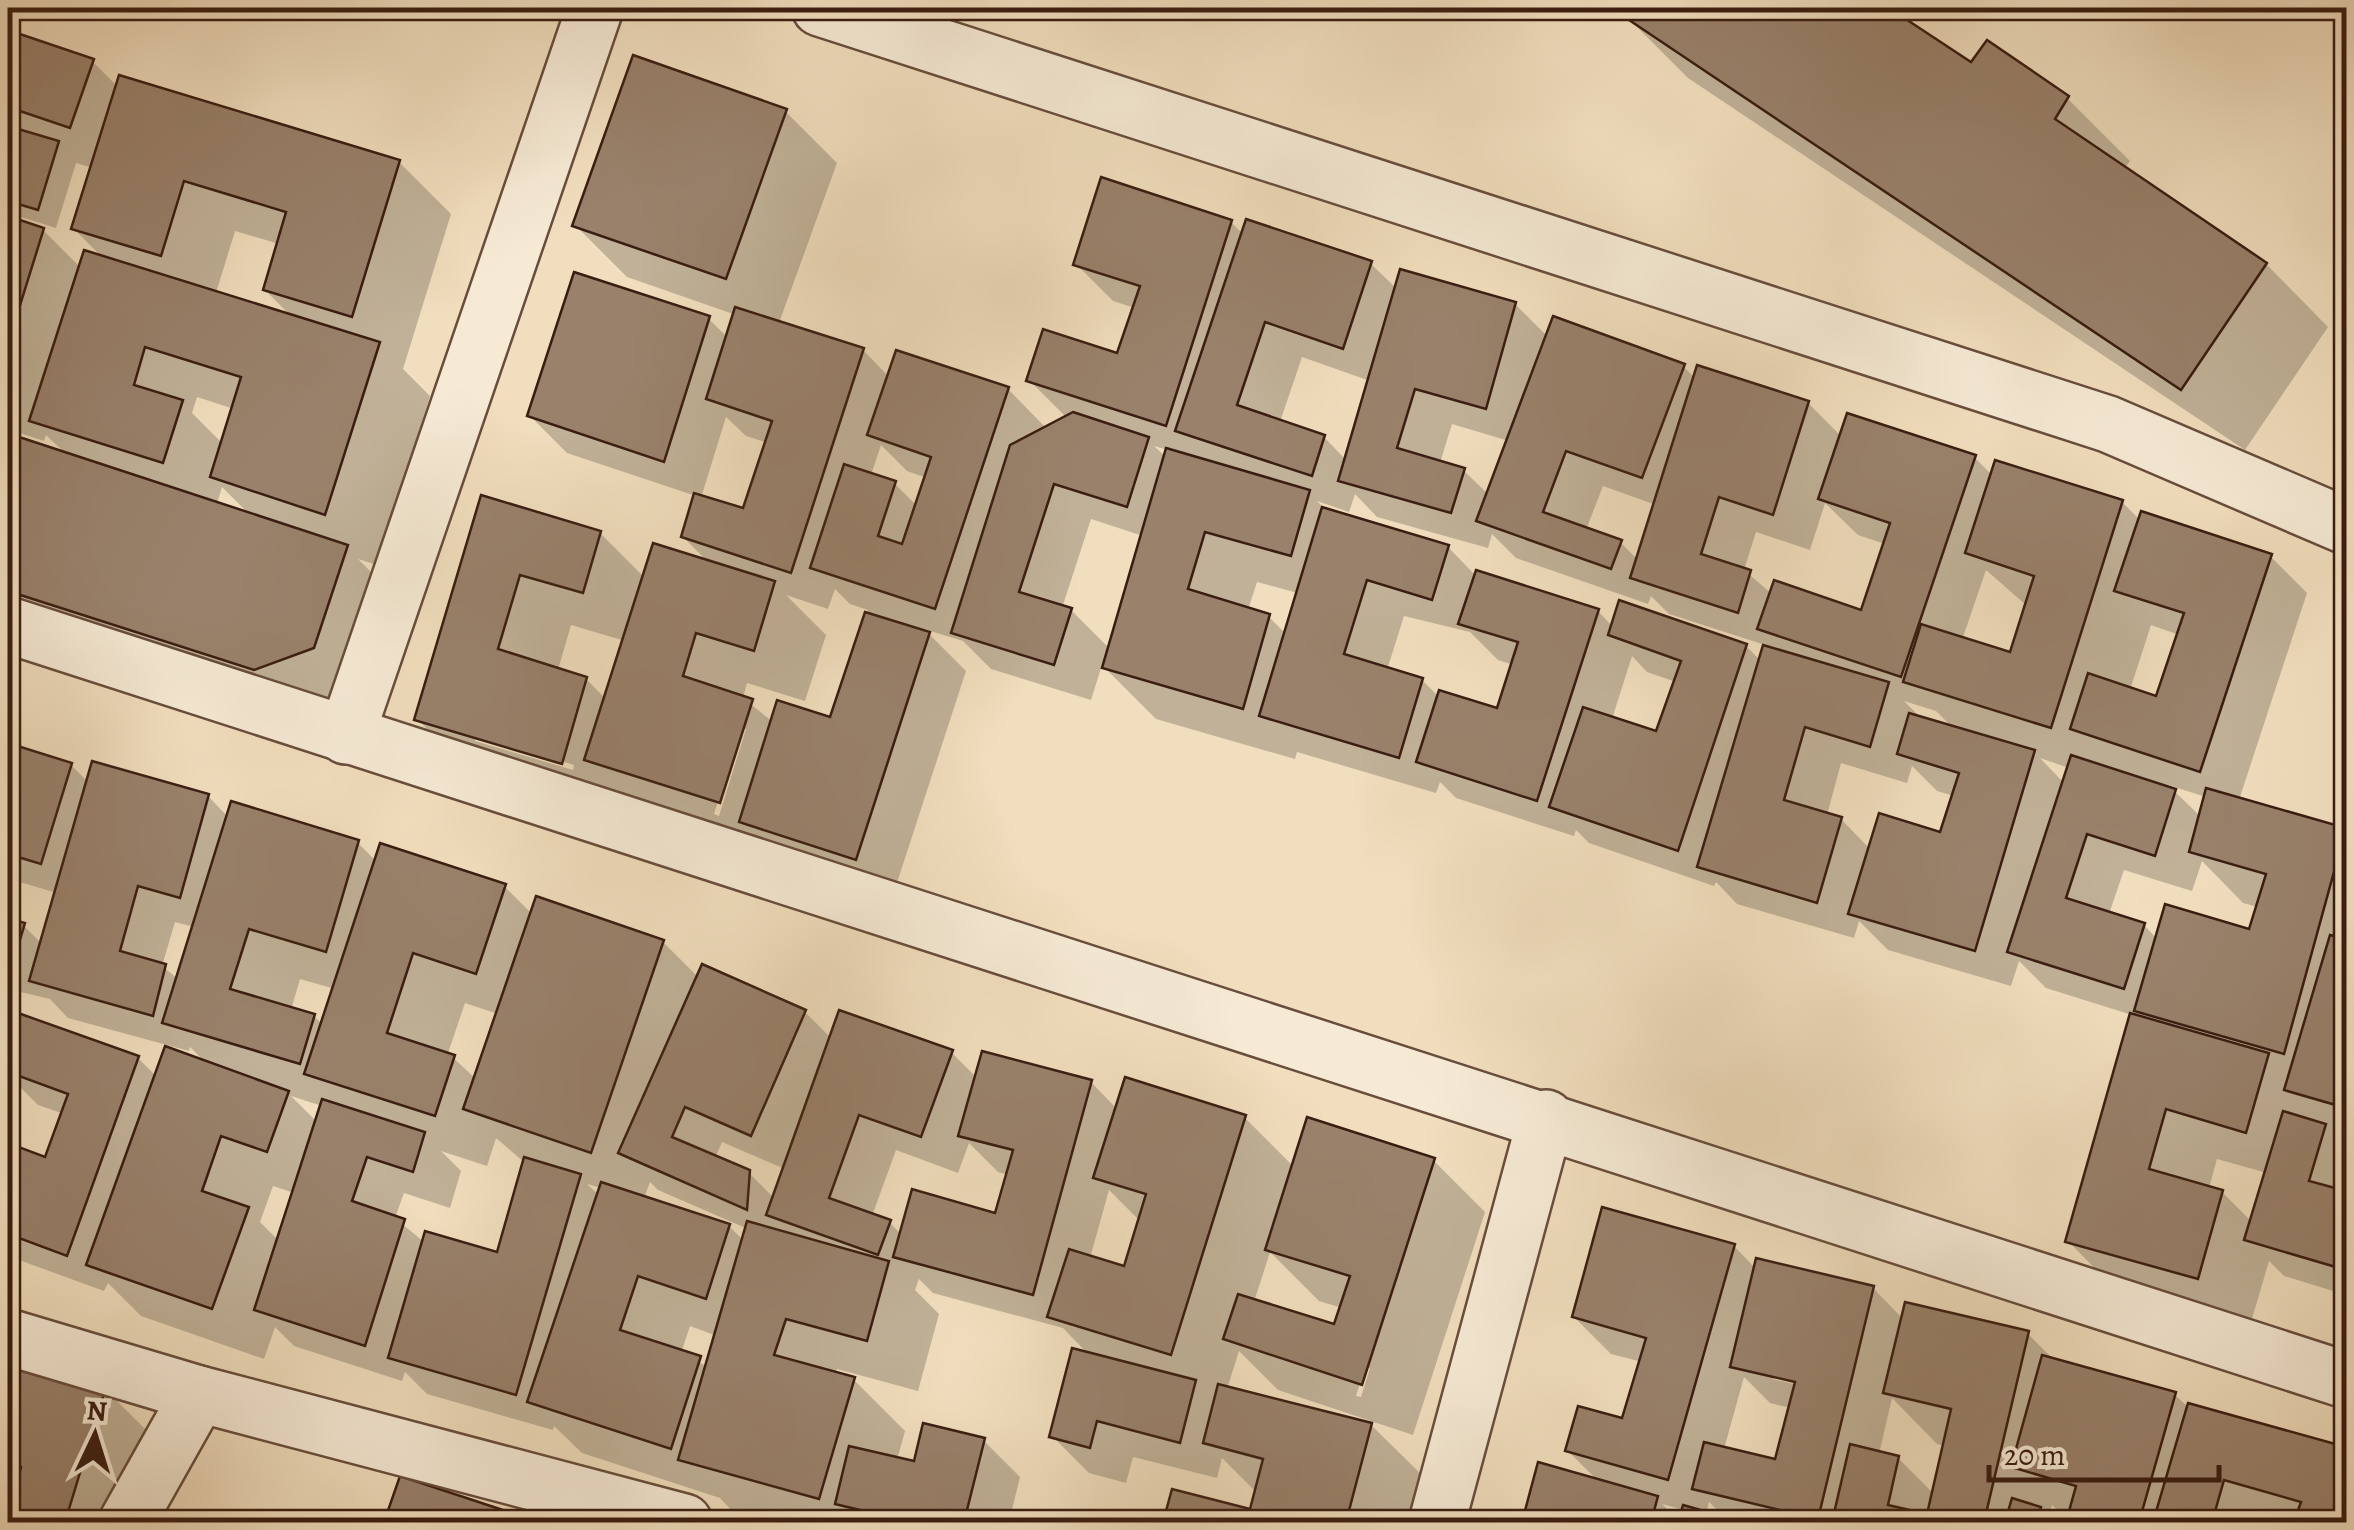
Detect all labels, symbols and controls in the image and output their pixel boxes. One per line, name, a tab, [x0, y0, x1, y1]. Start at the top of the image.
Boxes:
north arrow	[45, 1385, 145, 1485]
text: N	[85, 1391, 108, 1431]
scale bar	[1989, 1420, 2219, 1482]
text: 20 m	[2004, 1435, 2065, 1475]

